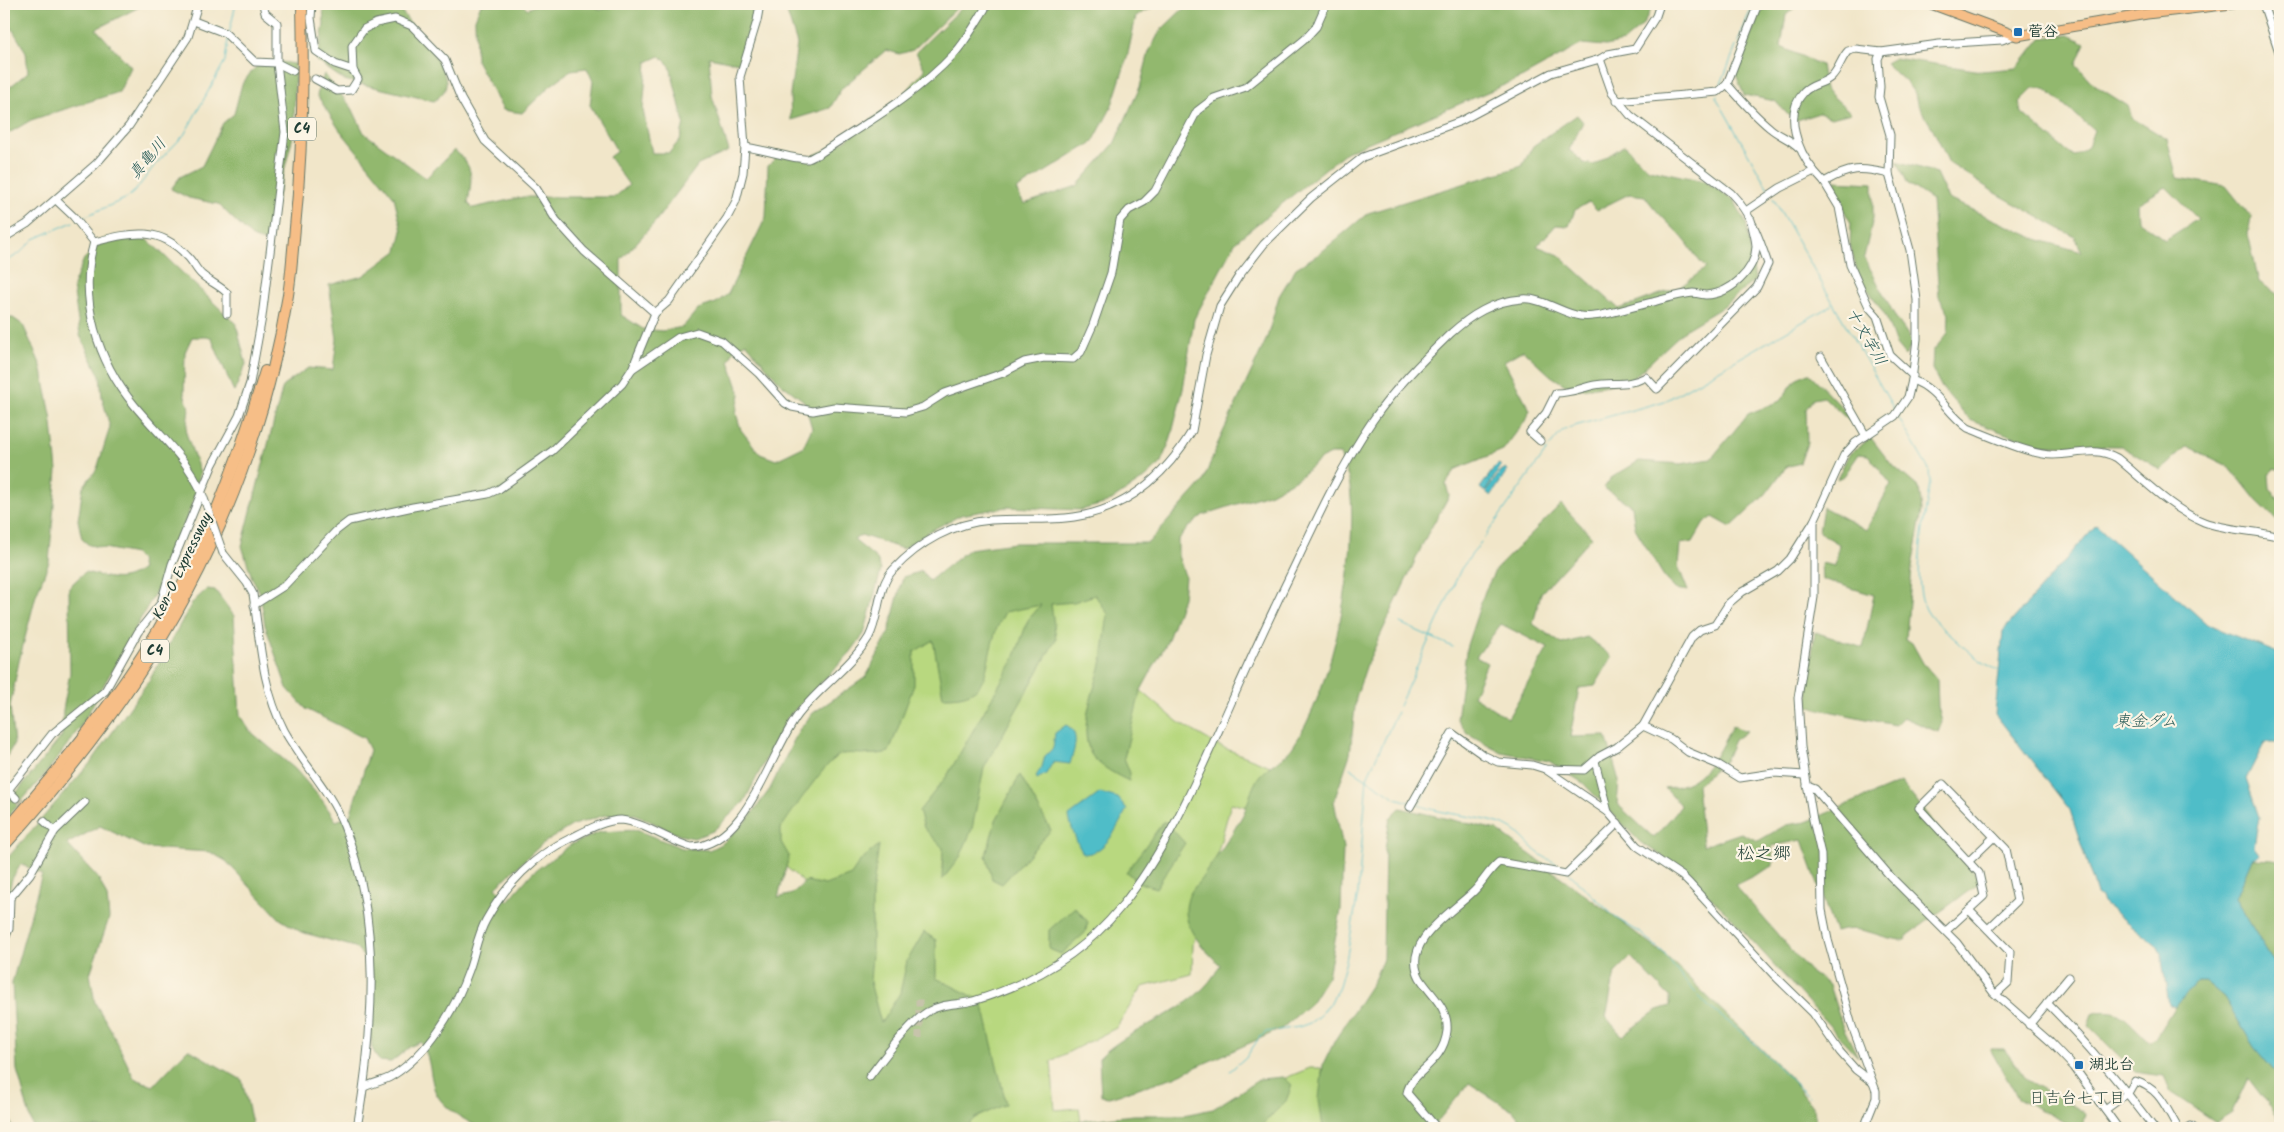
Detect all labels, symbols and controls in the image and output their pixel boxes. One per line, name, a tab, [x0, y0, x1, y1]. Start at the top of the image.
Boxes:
place label: 菅谷	[2028, 20, 2058, 44]
marker: 菅谷	[2012, 26, 2024, 38]
road number: C4	[288, 118, 316, 140]
water label: 真亀川	[123, 133, 173, 185]
water label: 十文字川	[1839, 303, 1893, 371]
street label: Ken-O Expressway	[147, 507, 220, 624]
road number: C4	[141, 640, 169, 662]
water label: 東金ダム	[2115, 709, 2177, 734]
district label: 松之郷	[1737, 840, 1791, 869]
place label: 湖北台	[2089, 1053, 2134, 1077]
marker: 湖北台	[2073, 1059, 2085, 1071]
district label: 日吉台七丁目	[2029, 1086, 2125, 1111]

